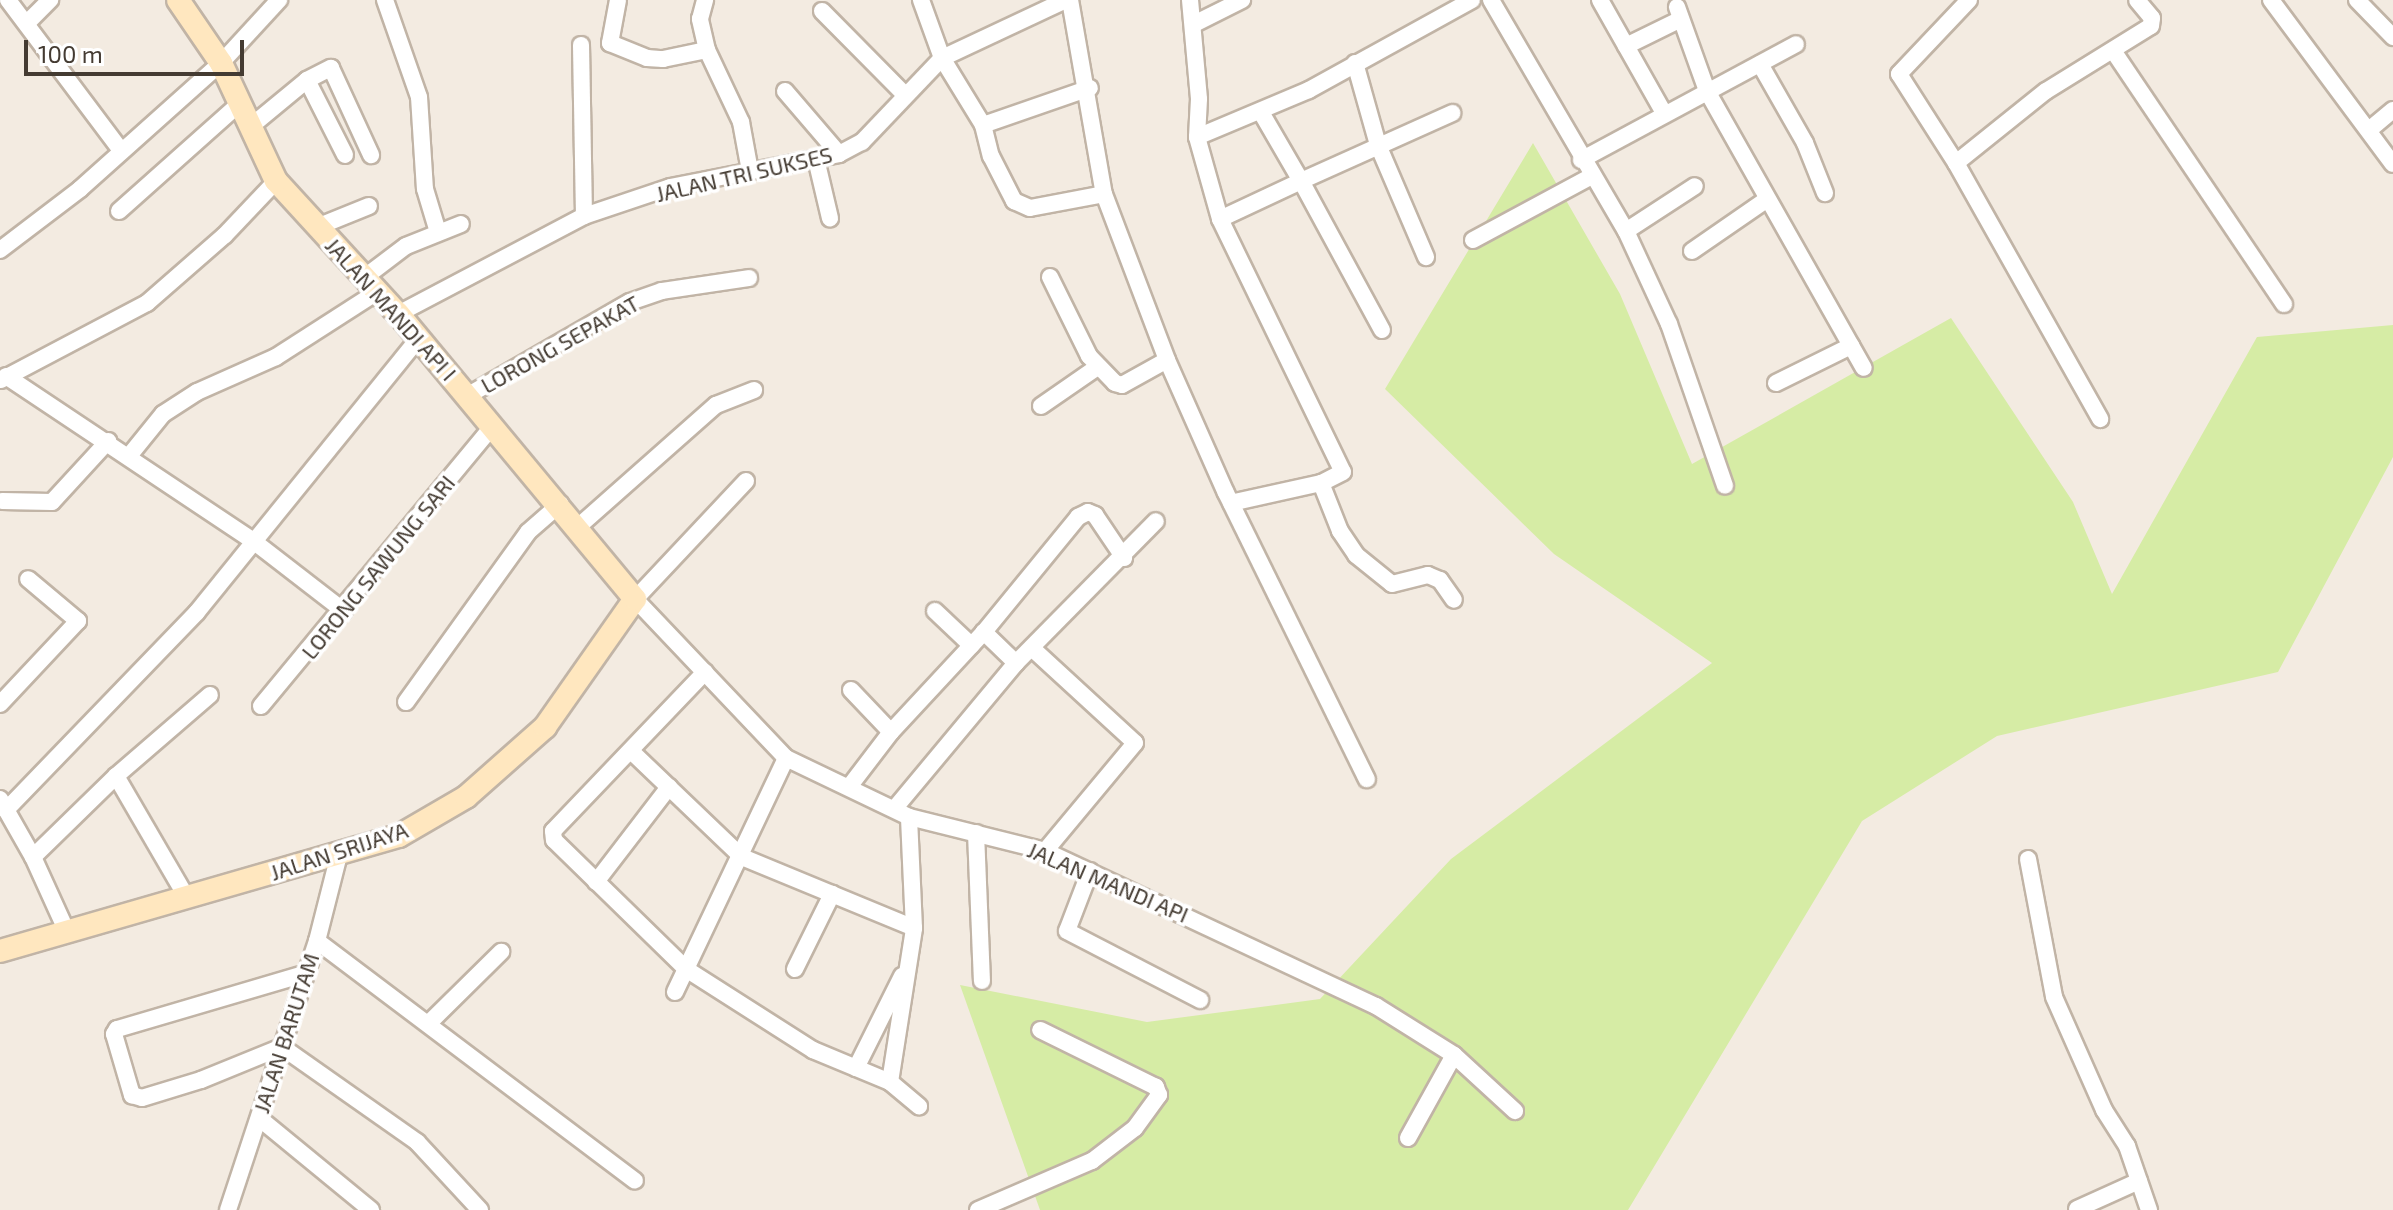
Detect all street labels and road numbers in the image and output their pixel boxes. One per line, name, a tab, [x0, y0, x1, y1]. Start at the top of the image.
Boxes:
street label: JALAN TRI SUKSES	[653, 141, 835, 207]
street label: JALAN MANDI API I	[320, 232, 462, 386]
street label: LORONG SEPAKAT	[476, 290, 644, 398]
street label: LORONG SAWUNG SARI	[296, 470, 460, 664]
street label: JALAN SRIJAYA	[267, 816, 411, 886]
street label: JALAN MANDI API	[1023, 836, 1193, 928]
street label: JALAN BARUTAM	[248, 950, 324, 1116]

